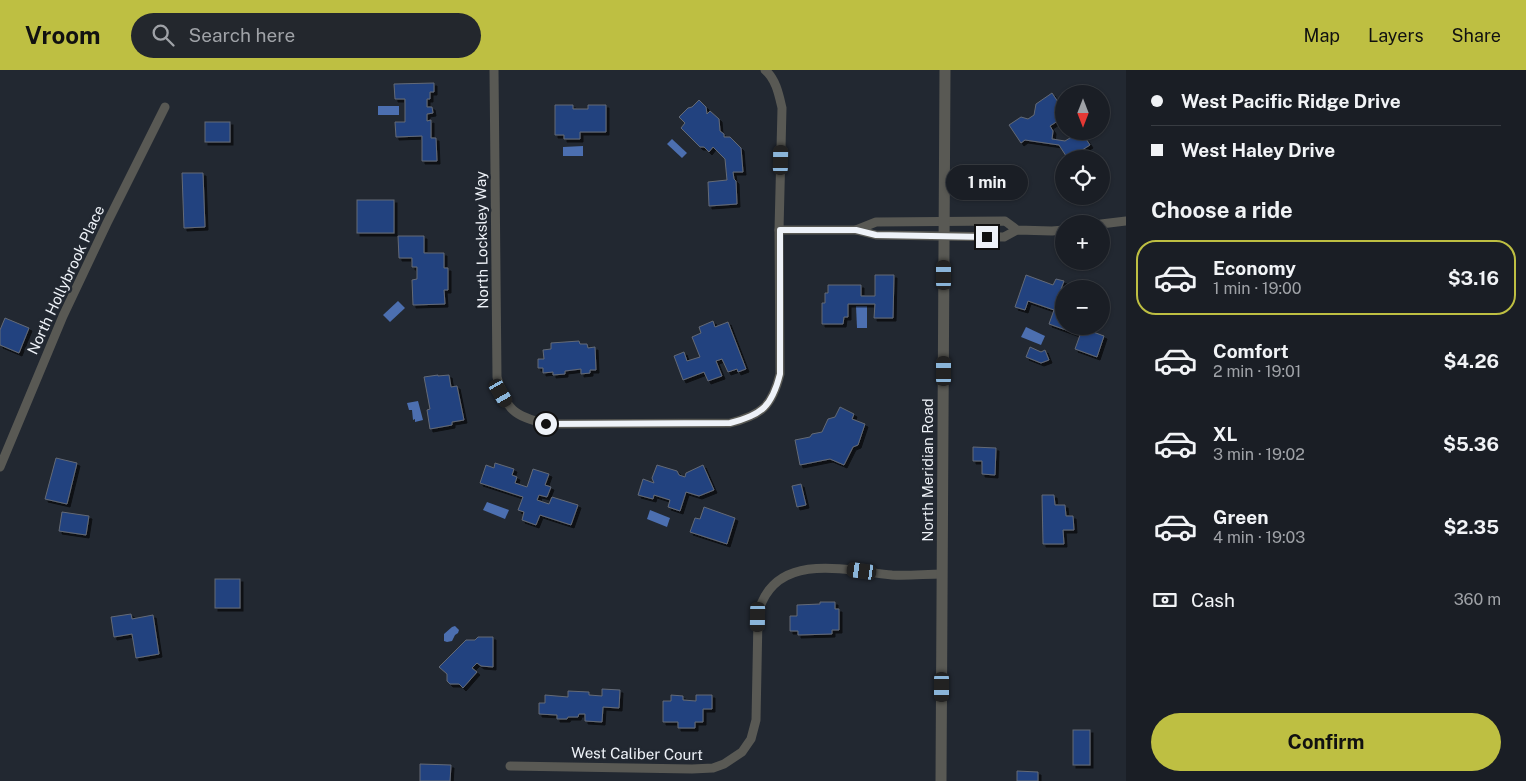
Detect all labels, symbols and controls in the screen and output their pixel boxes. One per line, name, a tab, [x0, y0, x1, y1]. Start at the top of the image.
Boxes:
search box	[131, 13, 481, 58]
text: Vroom	[25, 21, 101, 49]
icon: search	[149, 21, 177, 49]
text: Search here	[189, 24, 295, 46]
text: Map	[1304, 25, 1340, 46]
text: Layers	[1368, 25, 1424, 46]
text: Share	[1452, 25, 1501, 46]
north arrow	[1055, 85, 1110, 140]
map controls	[1055, 85, 1110, 335]
text: West Pacific Ridge Drive	[1181, 90, 1401, 112]
text: West Haley Drive	[1181, 139, 1335, 161]
car	[773, 145, 788, 175]
button: locate	[1055, 150, 1110, 205]
callout: 1 min	[946, 164, 1028, 200]
street label: North Locksley Way	[472, 171, 491, 309]
text: 1 min	[968, 173, 1006, 192]
text: Choose a ride	[1151, 197, 1293, 223]
street label: North Hollybrook Place	[23, 203, 108, 357]
button: +	[1055, 215, 1110, 270]
route end	[976, 226, 998, 248]
icon: car	[1153, 255, 1198, 300]
text: Economy	[1213, 257, 1296, 279]
car	[936, 260, 951, 290]
text: $3.16	[1448, 267, 1499, 289]
text: 1 min · 19:00	[1213, 279, 1301, 298]
button: −	[1055, 280, 1110, 335]
icon: car	[1153, 338, 1198, 383]
text: Comfort	[1213, 340, 1289, 362]
text: $4.26	[1443, 350, 1499, 372]
car	[936, 356, 951, 386]
text: 2 min · 19:01	[1213, 362, 1301, 381]
car	[487, 376, 514, 410]
street label: North Meridian Road	[919, 398, 936, 542]
route start	[535, 413, 557, 435]
icon: car	[1153, 421, 1198, 466]
text: XL	[1213, 423, 1238, 445]
text: $5.36	[1443, 433, 1499, 455]
text: 3 min · 19:02	[1213, 445, 1305, 464]
icon: car	[1153, 504, 1198, 549]
text: Green	[1213, 506, 1268, 528]
text: $2.35	[1443, 516, 1499, 538]
text: 4 min · 19:03	[1213, 528, 1305, 547]
car	[846, 561, 877, 581]
icon: cash	[1151, 586, 1179, 614]
text: Cash	[1191, 589, 1235, 611]
text: 360 m	[1454, 590, 1501, 609]
car	[750, 602, 765, 632]
car	[934, 672, 949, 702]
button: Confirm	[1151, 713, 1501, 771]
street label: West Caliber Court	[571, 744, 703, 763]

